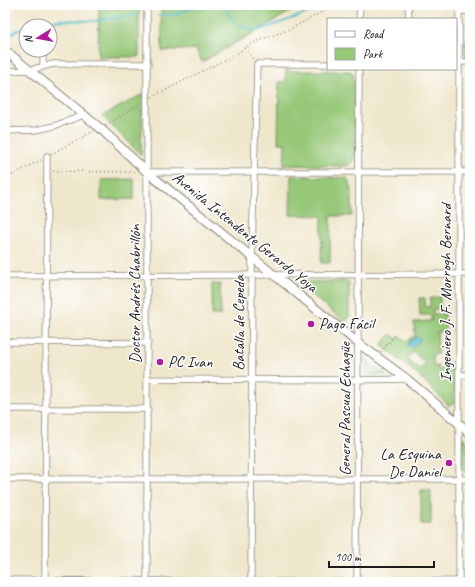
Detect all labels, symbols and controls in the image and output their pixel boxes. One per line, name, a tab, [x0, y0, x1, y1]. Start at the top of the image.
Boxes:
north arrow	[18, 18, 58, 58]
legend	[327, 18, 457, 70]
text: Road	[363, 26, 385, 42]
text: N	[20, 33, 36, 45]
text: Park	[363, 46, 384, 62]
street label: Avenida Intendente Gerardo Yoya	[168, 167, 323, 298]
street label: Ingeniero J. F. Morrogh Bernard	[436, 201, 456, 382]
street label: Doctor Andrés Chabrillón	[125, 224, 145, 363]
street label: Batalla de Cepeda	[229, 274, 249, 371]
place label: Pago Fácil	[319, 314, 377, 334]
marker: Pago Fácil	[306, 319, 316, 329]
street label: General Pascual Echagüe	[335, 341, 355, 476]
place label: PC Ivan	[168, 352, 213, 372]
marker: PC Ivan	[155, 357, 165, 367]
place label: La Esquina De Daniel	[380, 444, 444, 482]
marker: La Esquina De Daniel	[444, 458, 454, 468]
scale bar	[329, 543, 434, 569]
text: 100 m	[335, 549, 362, 565]

